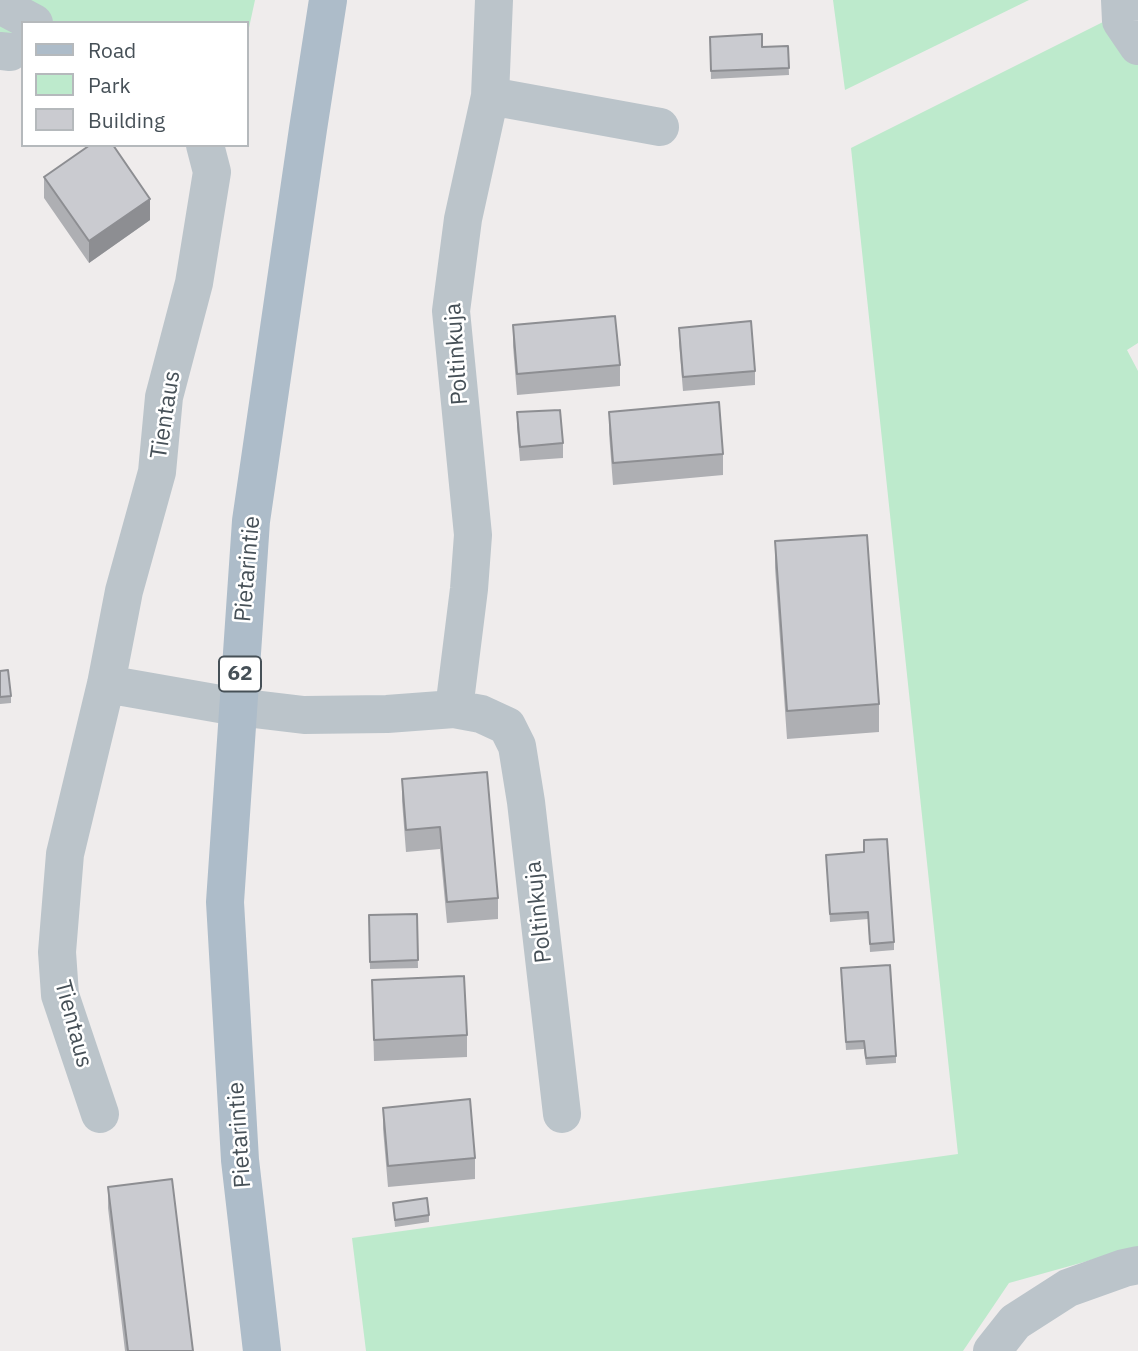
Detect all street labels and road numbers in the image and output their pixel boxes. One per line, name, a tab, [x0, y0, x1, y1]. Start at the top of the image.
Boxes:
street label: Poltinkuja	[440, 302, 474, 406]
street label: Tientaus	[145, 369, 187, 461]
street label: Pietarintie	[230, 515, 266, 623]
road number: 62	[219, 656, 261, 692]
street label: Poltinkuja	[520, 860, 558, 964]
street label: Tientaus	[48, 977, 98, 1071]
street label: Pietarintie	[223, 1081, 257, 1189]

